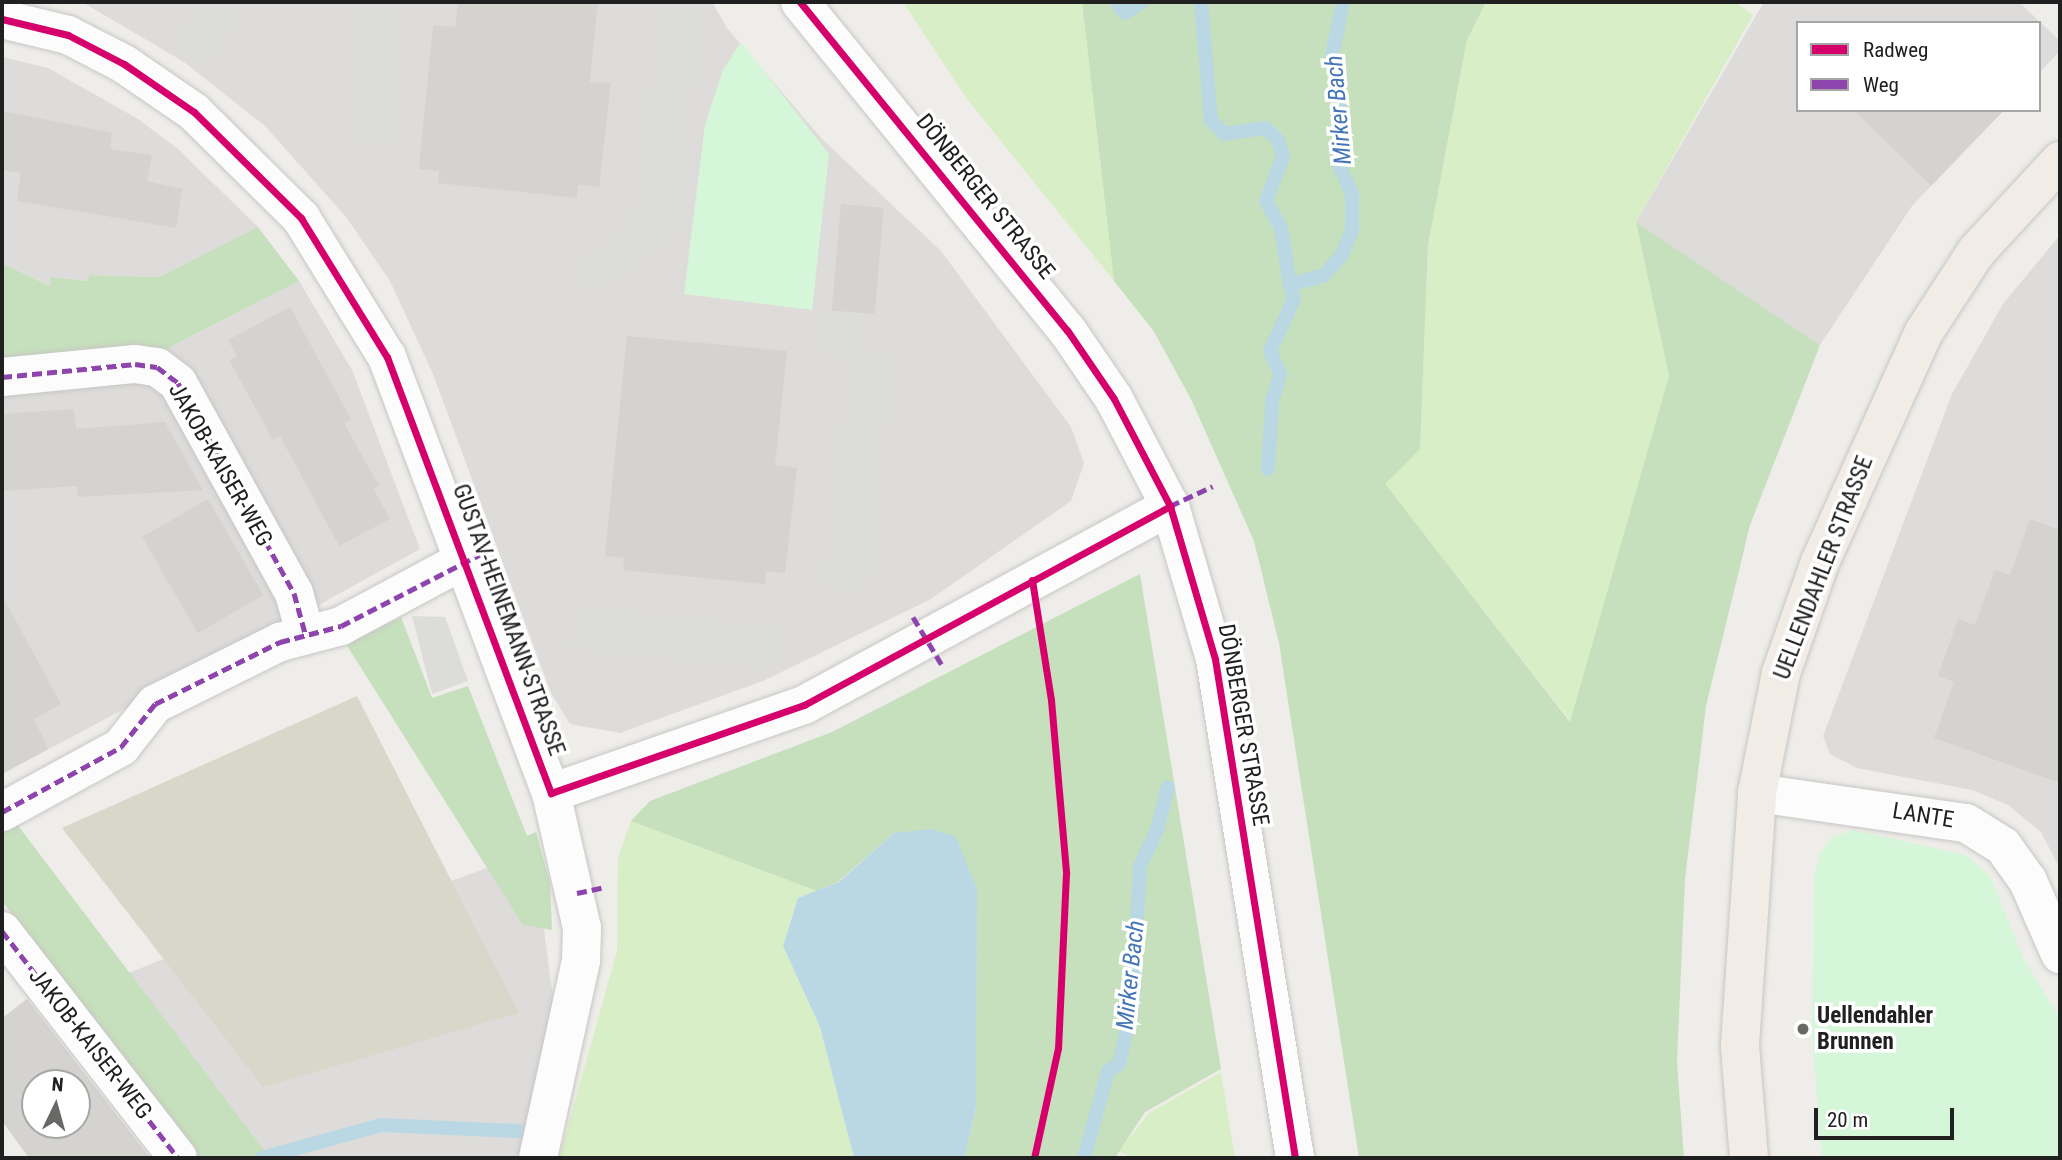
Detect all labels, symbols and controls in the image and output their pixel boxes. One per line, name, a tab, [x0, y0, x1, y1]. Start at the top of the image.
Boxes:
legend	[1796, 21, 2041, 112]
text: Radweg	[1863, 38, 1928, 62]
water label: Mirker Bach	[1320, 54, 1358, 166]
text: Weg	[1863, 73, 1899, 97]
street label: DÖNBERGER STRASSE	[910, 109, 1060, 285]
street label: JAKOB-KAISER-WEG	[162, 379, 278, 551]
street label: UELLENDAHLER STRASSE	[1769, 453, 1879, 683]
street label: GUSTAV-HEINEMANN-STRASSE	[446, 481, 570, 759]
street label: DÖNBERGER STRASSE	[1212, 622, 1274, 828]
street label: LANTE	[1890, 798, 1956, 834]
water label: Mirker Bach	[1111, 919, 1151, 1031]
street label: JAKOB-KAISER-WEG	[23, 963, 157, 1125]
place label: Uellendahler Brunnen	[1817, 1002, 1933, 1056]
marker: Uellendahler Brunnen	[1795, 1021, 1811, 1037]
north arrow	[21, 1069, 91, 1139]
text: N	[51, 1073, 64, 1097]
scale bar	[1817, 1094, 1957, 1138]
text: 20 m	[1827, 1108, 1868, 1132]

